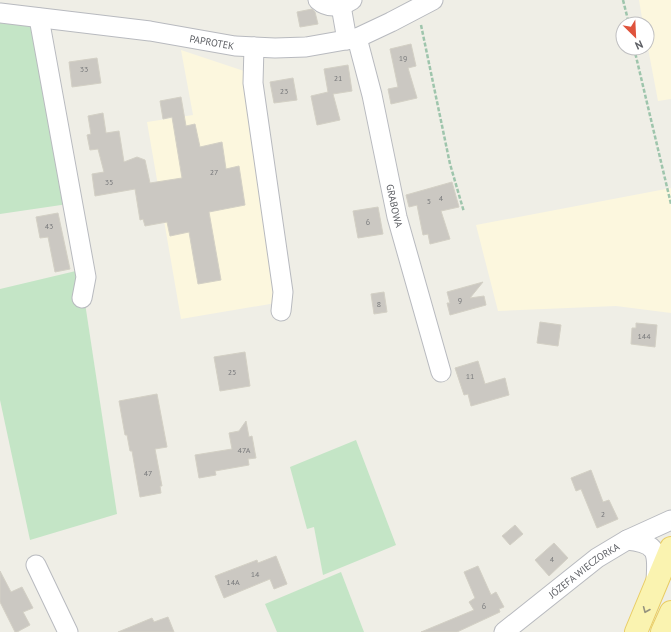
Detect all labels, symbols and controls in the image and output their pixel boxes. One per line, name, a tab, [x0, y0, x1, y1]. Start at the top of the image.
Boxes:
north arrow	[615, 16, 655, 56]
street label: PAPROTEK	[189, 32, 235, 52]
text: N	[633, 37, 645, 53]
house number: 19	[399, 53, 407, 63]
house number: 33	[80, 64, 88, 74]
house number: 21	[334, 73, 342, 83]
house number: 23	[280, 86, 288, 96]
house number: 27	[210, 167, 218, 177]
house number: 35	[105, 177, 113, 187]
street label: GRABOWA	[384, 183, 406, 229]
house number: 4	[439, 193, 444, 203]
house number: 5	[427, 196, 431, 206]
house number: 6	[366, 217, 370, 227]
house number: 43	[45, 221, 53, 231]
house number: 9	[458, 295, 462, 305]
house number: 8	[377, 299, 381, 309]
house number: 144	[637, 331, 651, 341]
house number: 25	[228, 367, 236, 377]
house number: 11	[466, 371, 474, 381]
house number: 47A	[238, 445, 251, 455]
house number: 47	[144, 468, 152, 478]
house number: 2	[601, 509, 605, 519]
street label: JÓZEFA WIECZORKA	[545, 540, 622, 601]
house number: 4	[550, 554, 555, 564]
house number: 14	[251, 569, 260, 579]
house number: 14A	[226, 577, 240, 587]
house number: 6	[482, 601, 486, 611]
one-way arrow	[642, 606, 650, 613]

